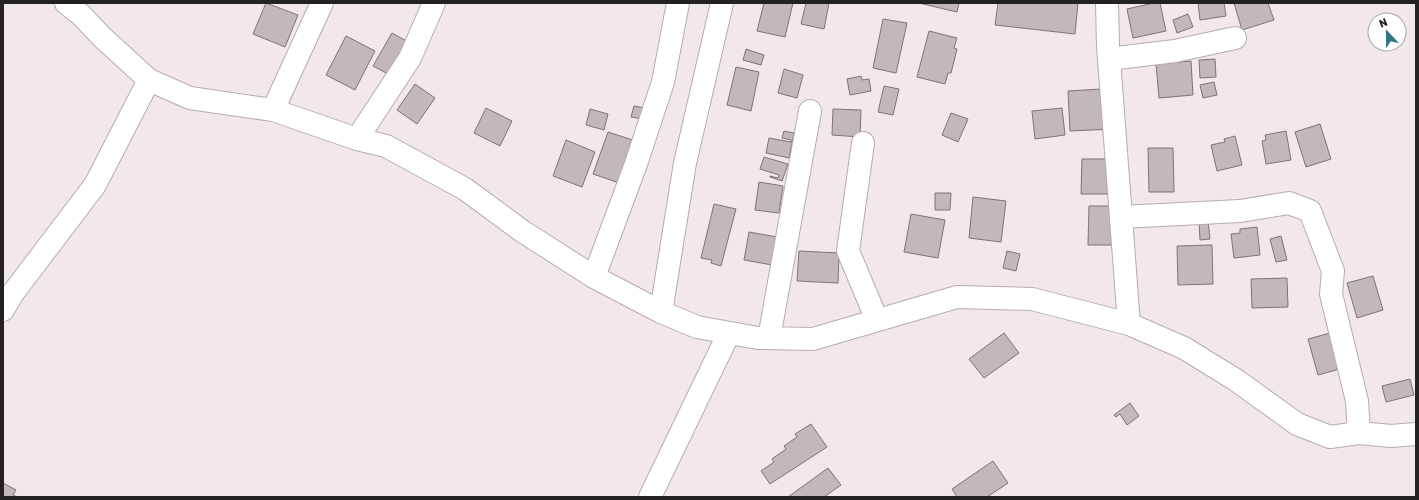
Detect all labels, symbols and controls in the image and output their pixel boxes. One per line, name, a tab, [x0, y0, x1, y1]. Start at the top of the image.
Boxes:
north arrow	[1367, 12, 1407, 52]
text: N	[1377, 16, 1390, 31]

